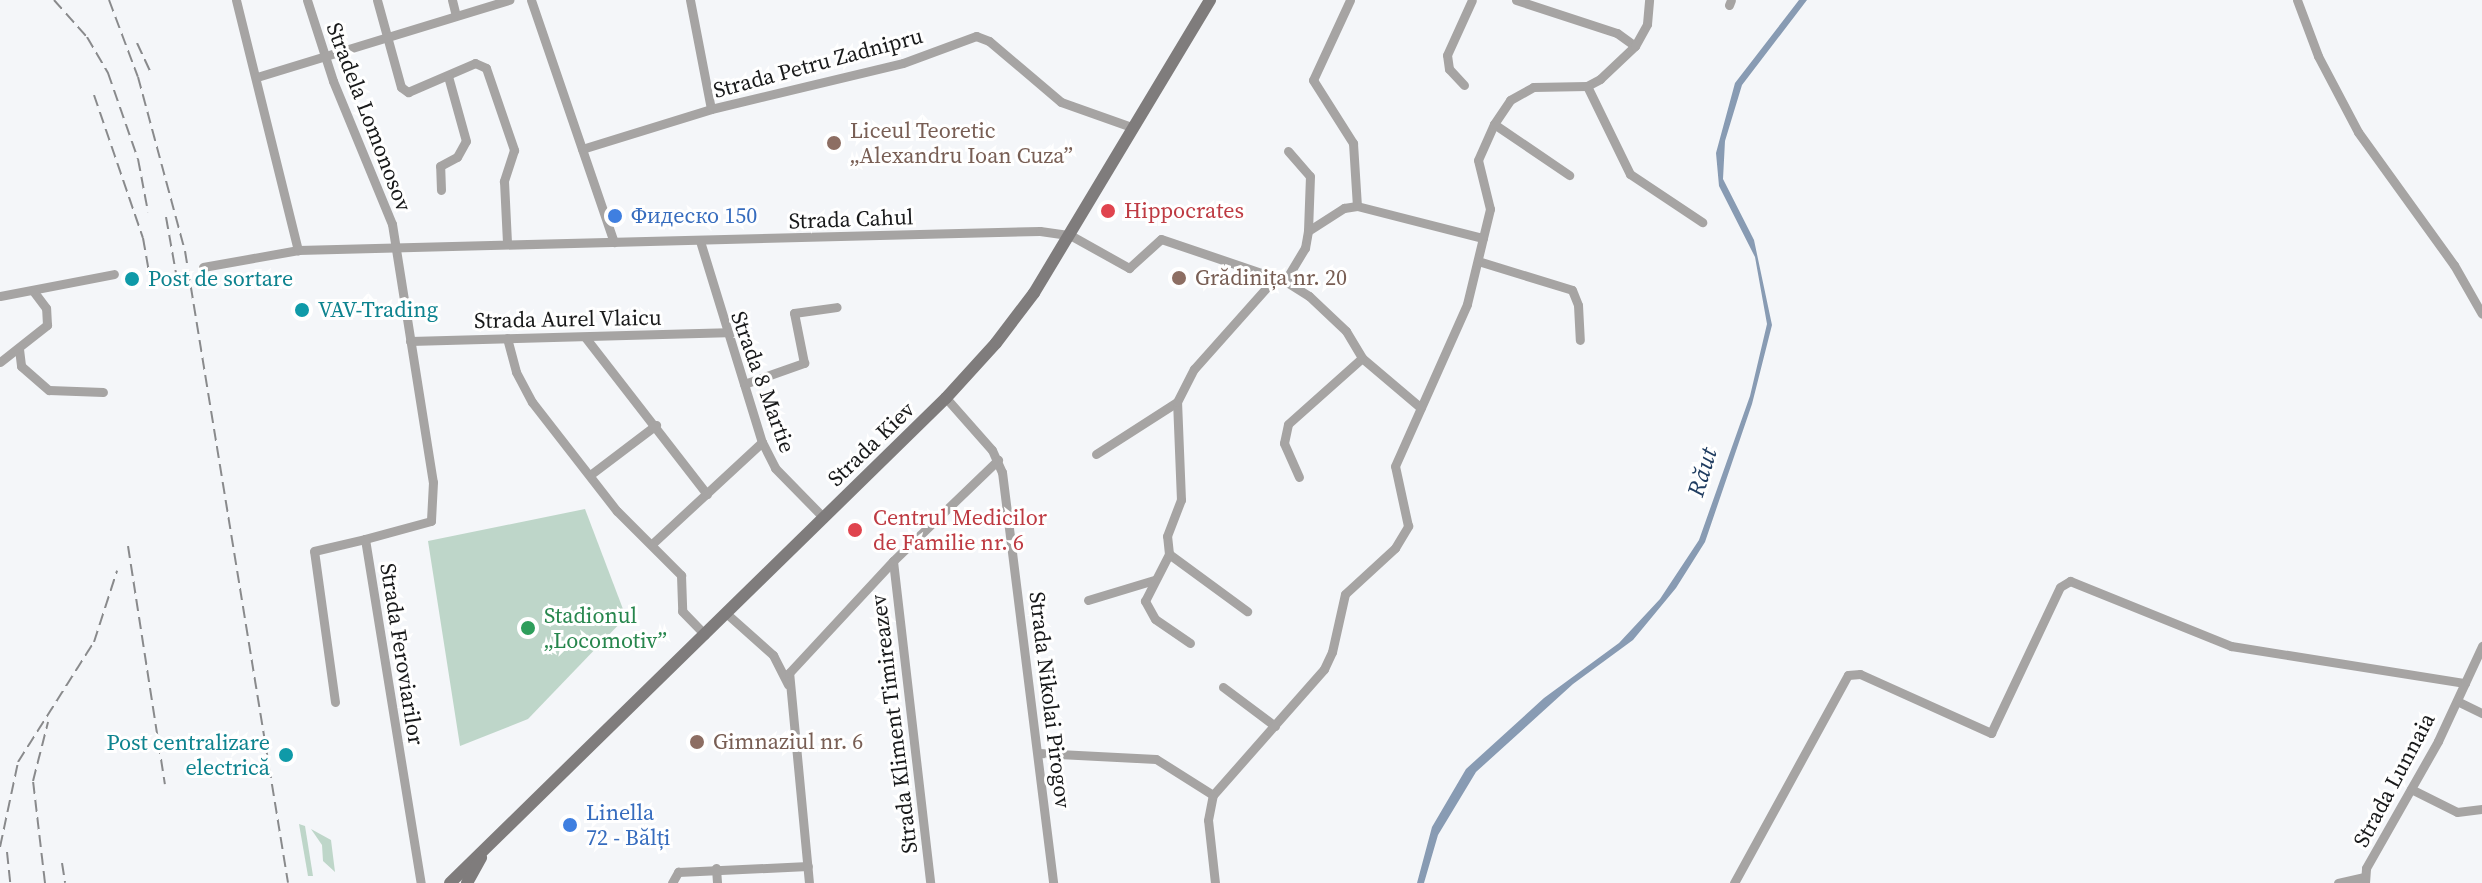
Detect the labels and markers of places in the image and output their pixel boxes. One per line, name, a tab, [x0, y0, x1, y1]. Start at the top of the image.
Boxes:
place label: Liceul Teoretic „Alexandru Ioan Cuza”	[850, 117, 1073, 168]
marker: Liceul Teoretic „Alexandru Ioan Cuza”	[825, 134, 843, 152]
place label: Hippocrates	[1124, 198, 1244, 224]
marker: Hippocrates	[1099, 202, 1117, 220]
place label: Фидеско 150	[631, 203, 757, 229]
marker: Фидеско 150	[606, 207, 624, 225]
place label: Grădinița nr. 20	[1195, 265, 1347, 291]
place label: Post de sortare	[148, 266, 293, 292]
marker: Grădinița nr. 20	[1170, 269, 1188, 287]
marker: Post de sortare	[123, 270, 141, 288]
place label: VAV-Trading	[318, 297, 438, 323]
marker: VAV-Trading	[293, 301, 311, 319]
place label: Centrul Medicilor de Familie nr. 6	[873, 504, 1047, 556]
marker: Centrul Medicilor de Familie nr. 6	[844, 519, 866, 541]
place label: Stadionul „Locomotiv”	[544, 602, 667, 654]
marker: Stadionul „Locomotiv”	[519, 619, 537, 637]
place label: Post centralizare electrică	[106, 729, 270, 780]
place label: Gimnaziul nr. 6	[713, 729, 863, 755]
marker: Gimnaziul nr. 6	[688, 733, 706, 751]
marker: Post centralizare electrică	[277, 746, 295, 764]
place label: Linella 72 - Bălți	[586, 799, 670, 850]
marker: Linella 72 - Bălți	[561, 816, 579, 834]

